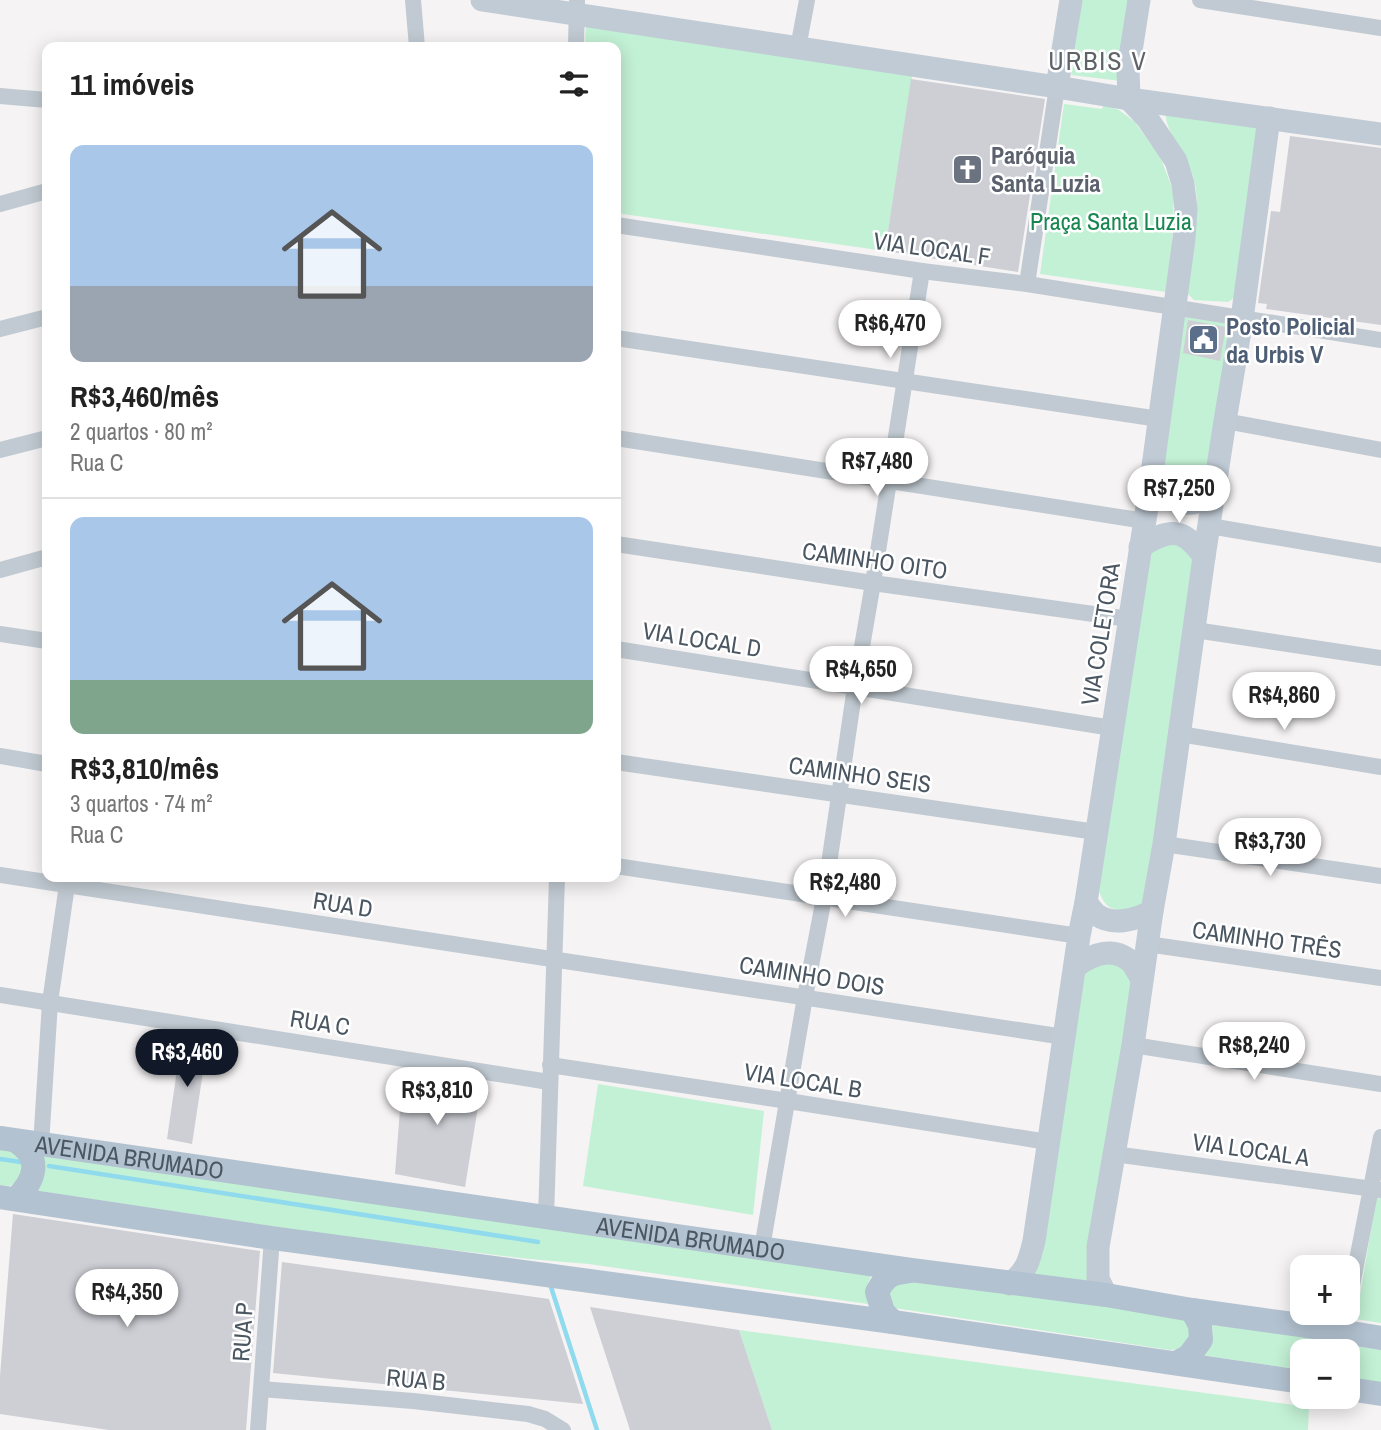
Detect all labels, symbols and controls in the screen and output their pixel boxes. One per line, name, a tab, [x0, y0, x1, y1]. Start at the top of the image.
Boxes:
district label: URBIS V	[1048, 43, 1148, 78]
text: 11 imóveis	[70, 64, 194, 104]
icon: filters	[555, 65, 593, 103]
place label: Paróquia Santa Luzia	[991, 139, 1100, 199]
church icon: Paróquia Santa Luzia	[951, 152, 985, 186]
icon: home	[269, 191, 395, 317]
park label: Praça Santa Luzia	[1030, 205, 1192, 237]
street label: VIA LOCAL F	[872, 224, 992, 272]
pin: R$6,470	[825, 300, 955, 360]
text: R$6,470	[854, 307, 926, 338]
place label: Posto Policial da Urbis V	[1226, 310, 1355, 370]
public building icon: Posto Policial da Urbis V	[1186, 323, 1220, 357]
text: R$3,460/mês	[70, 376, 219, 416]
text: 2 quartos · 80 m²	[70, 416, 213, 447]
pin: R$7,480	[812, 438, 942, 498]
text: R$7,480	[841, 445, 913, 476]
text: Rua C	[70, 447, 123, 478]
pin: R$7,250	[1114, 466, 1244, 525]
text: R$7,250	[1143, 472, 1215, 503]
street label: CAMINHO OITO	[800, 534, 950, 586]
street label: VIA COLETORA	[1073, 560, 1127, 708]
icon: home	[269, 563, 395, 689]
street label: VIA LOCAL D	[640, 614, 764, 664]
pin: R$4,650	[796, 646, 926, 706]
text: R$4,650	[825, 653, 897, 684]
pin: R$4,860	[1219, 672, 1349, 732]
text: R$4,860	[1248, 679, 1320, 710]
text: R$3,810/mês	[70, 748, 219, 788]
street label: CAMINHO SEIS	[787, 748, 933, 800]
text: 3 quartos · 74 m²	[70, 788, 213, 819]
pin: R$3,730	[1205, 818, 1335, 878]
text: Rua C	[70, 819, 123, 850]
text: R$3,730	[1234, 825, 1306, 856]
pin: R$2,480	[780, 860, 910, 919]
text: R$2,480	[809, 866, 881, 897]
street label: RUA D	[311, 883, 375, 925]
street label: CAMINHO TRÊS	[1190, 913, 1344, 965]
street label: CAMINHO DOIS	[737, 948, 887, 1002]
street label: RUA C	[288, 1001, 352, 1043]
pin: R$8,240	[1189, 1023, 1319, 1082]
text: R$8,240	[1218, 1029, 1290, 1060]
pin: R$3,460	[122, 1030, 252, 1089]
text: R$3,460	[151, 1036, 223, 1067]
street label: VIA LOCAL B	[742, 1055, 864, 1105]
pin: R$3,810	[372, 1068, 502, 1127]
text: R$3,810	[401, 1074, 473, 1105]
street label: VIA LOCAL A	[1191, 1125, 1312, 1173]
street label: AVENIDA BRUMADO	[32, 1127, 226, 1186]
street label: AVENIDA BRUMADO	[593, 1208, 787, 1268]
map controls	[1290, 1255, 1360, 1409]
button: +	[1290, 1255, 1360, 1325]
pin: R$4,350	[62, 1270, 192, 1329]
text: R$4,350	[91, 1276, 163, 1307]
street label: RUA P	[224, 1301, 260, 1363]
button: −	[1290, 1339, 1360, 1409]
street label: RUA B	[385, 1360, 447, 1398]

